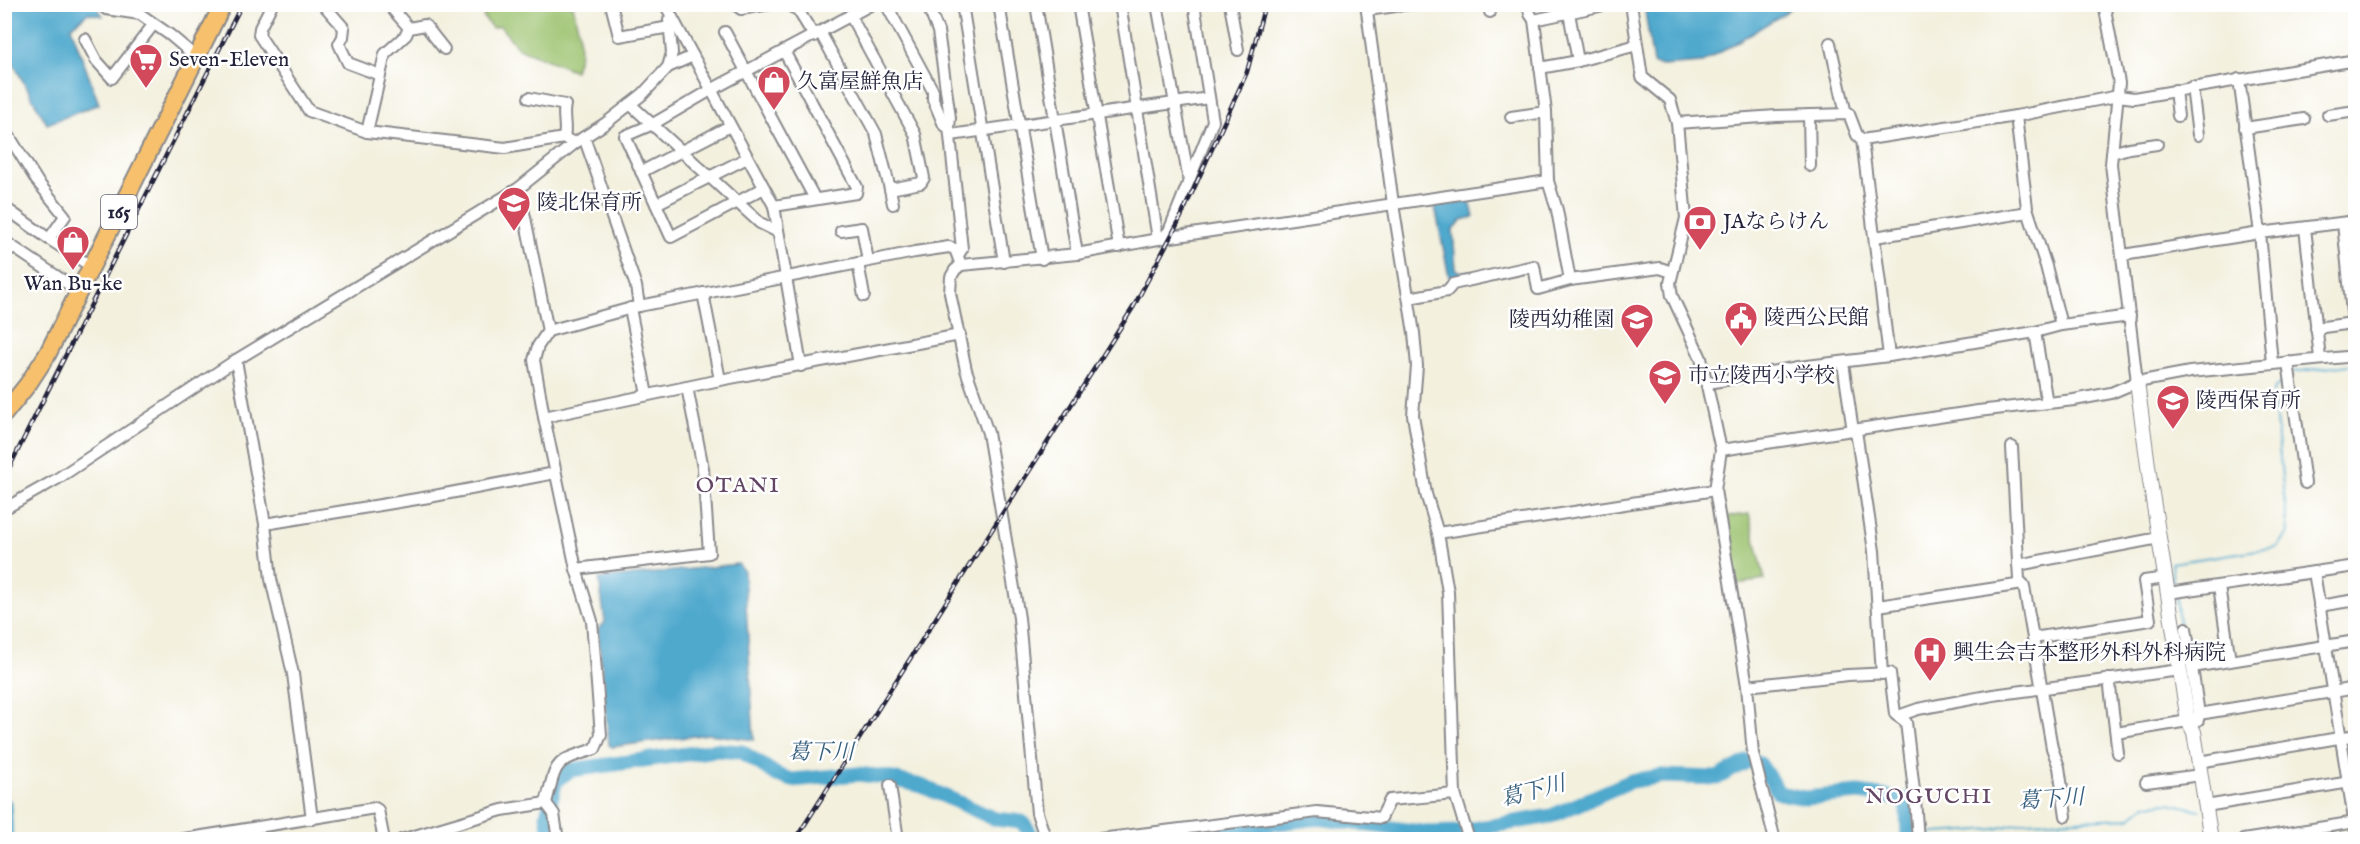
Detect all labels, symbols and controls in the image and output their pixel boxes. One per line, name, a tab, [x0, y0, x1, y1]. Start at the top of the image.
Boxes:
supermarket icon: Seven-Eleven	[128, 42, 164, 89]
place label: Seven-Eleven	[169, 47, 289, 74]
shop icon: 久富屋鮮魚店	[756, 64, 792, 111]
place label: 久富屋鮮魚店	[797, 69, 923, 96]
school or university icon: 陵北保育所	[496, 185, 532, 232]
place label: 陵北保育所	[537, 190, 642, 217]
road number: 165	[101, 195, 137, 229]
bank icon: JAならけん	[1682, 204, 1718, 251]
place label: JAならけん	[1721, 209, 1829, 236]
shop icon: Wan Bu-ke	[55, 224, 91, 271]
place label: Wan Bu-ke	[24, 271, 123, 298]
public building icon: 陵西公民館	[1723, 300, 1759, 347]
school or university icon: 陵西幼稚園	[1619, 302, 1655, 349]
place label: 陵西公民館	[1764, 305, 1869, 332]
place label: 陵西幼稚園	[1509, 307, 1614, 334]
school or university icon: 市立陵西小学校	[1647, 358, 1683, 405]
place label: 市立陵西小学校	[1688, 363, 1835, 390]
school or university icon: 陵西保育所	[2155, 383, 2191, 430]
place label: 陵西保育所	[2196, 388, 2301, 415]
district label: OTANI	[696, 472, 780, 500]
hospital icon: 興生会吉本整形外科外科病院	[1912, 635, 1948, 682]
place label: 興生会吉本整形外科外科病院	[1953, 640, 2226, 667]
water label: 葛下川	[788, 739, 856, 767]
water label: 葛下川	[1497, 769, 1570, 814]
district label: NOGUCHI	[1865, 783, 1993, 811]
water label: 葛下川	[2017, 784, 2087, 816]

